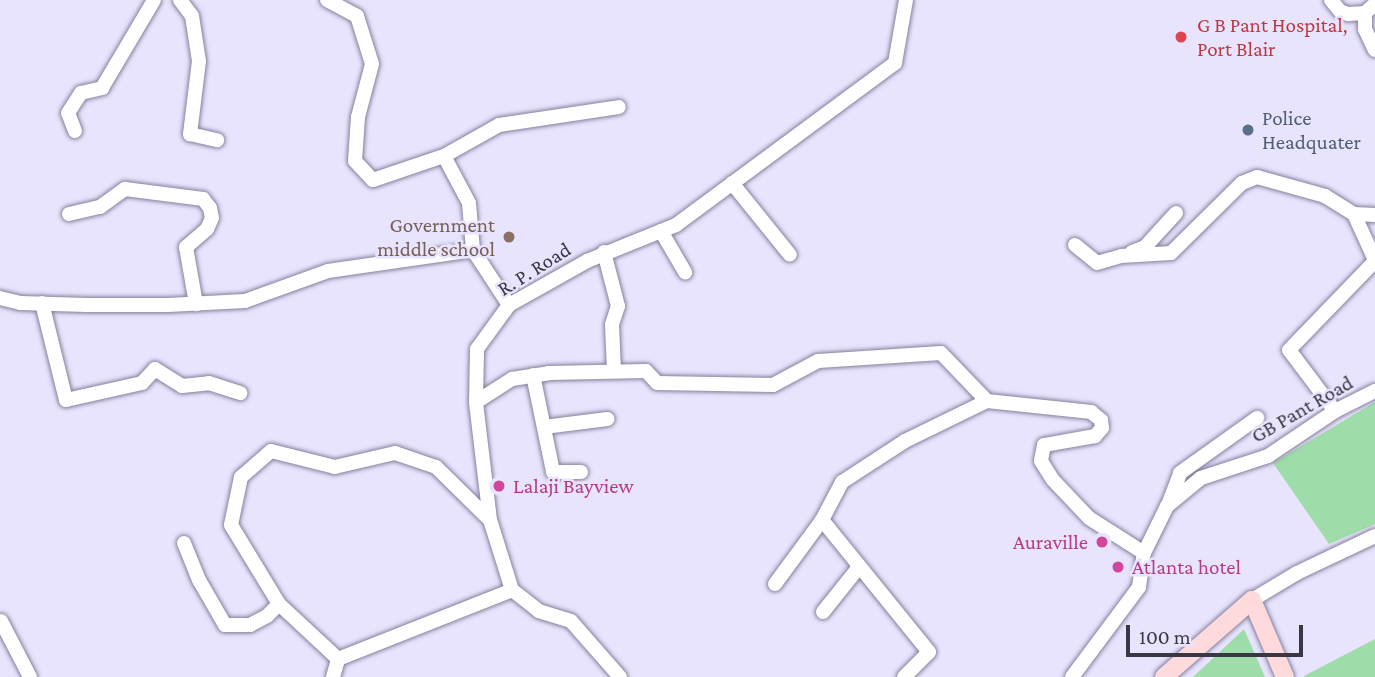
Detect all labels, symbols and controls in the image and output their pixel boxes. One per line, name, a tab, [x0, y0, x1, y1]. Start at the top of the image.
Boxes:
place label: G B Pant Hospital, Port Blair	[1197, 12, 1348, 62]
marker: G B Pant Hospital, Port Blair	[1171, 27, 1191, 47]
place label: Police Headquater	[1262, 105, 1361, 155]
marker: Police Headquater	[1240, 122, 1256, 138]
place label: Government middle school	[377, 212, 495, 262]
marker: Government middle school	[501, 229, 517, 245]
street label: R. P. Road	[493, 237, 575, 301]
street label: GB Pant Road	[1247, 370, 1357, 448]
place label: Lalaji Bayview	[513, 473, 634, 499]
marker: Lalaji Bayview	[491, 478, 507, 494]
place label: Auraville	[1013, 529, 1088, 555]
marker: Auraville	[1094, 534, 1110, 550]
place label: Atlanta hotel	[1132, 554, 1241, 580]
marker: Atlanta hotel	[1110, 559, 1126, 575]
scale bar	[1130, 610, 1307, 654]
text: 100 m	[1139, 625, 1191, 649]

